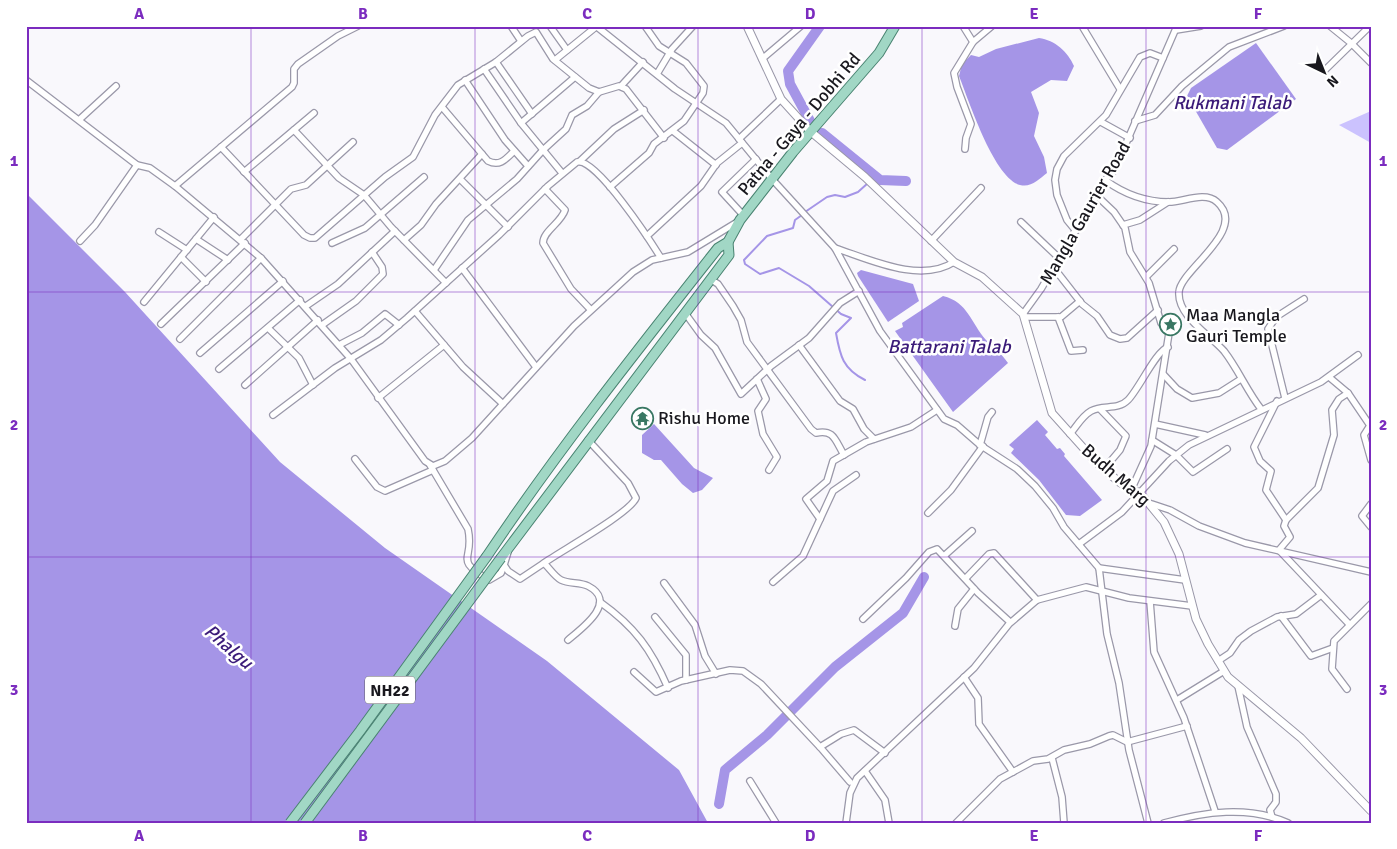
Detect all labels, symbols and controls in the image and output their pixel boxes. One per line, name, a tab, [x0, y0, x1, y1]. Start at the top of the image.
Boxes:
text: A	[134, 4, 145, 24]
text: B	[358, 4, 368, 24]
text: C	[582, 4, 592, 24]
text: D	[805, 4, 816, 24]
text: E	[1029, 4, 1039, 24]
text: F	[1254, 4, 1263, 24]
street label: Patna - Gaya - Dobhi Rd	[733, 48, 865, 200]
north arrow	[1300, 48, 1350, 98]
text: N	[1323, 72, 1342, 91]
water label: Rukmani Talab	[1173, 91, 1292, 115]
street label: Mangla Gaurier Road	[1035, 137, 1135, 289]
text: 1	[10, 151, 19, 171]
text: 1	[1379, 151, 1388, 171]
place label: Maa Mangla Gauri Temple	[1186, 304, 1287, 347]
place icon: Maa Mangla Gauri Temple	[1158, 313, 1182, 337]
water label: Battarani Talab	[888, 335, 1011, 359]
temple icon: Rishu Home	[630, 406, 654, 430]
place label: Rishu Home	[658, 407, 750, 429]
text: 2	[10, 415, 18, 435]
text: 2	[1379, 415, 1387, 435]
street label: Budh Marg	[1077, 439, 1155, 511]
water label: Phalgu	[199, 619, 259, 675]
road number: NH22	[365, 676, 415, 704]
text: 3	[10, 680, 18, 700]
text: 3	[1379, 680, 1387, 700]
text: A	[134, 826, 145, 846]
text: B	[358, 826, 368, 846]
text: C	[582, 826, 592, 846]
text: D	[805, 826, 816, 846]
text: E	[1029, 826, 1039, 846]
text: F	[1254, 826, 1263, 846]

